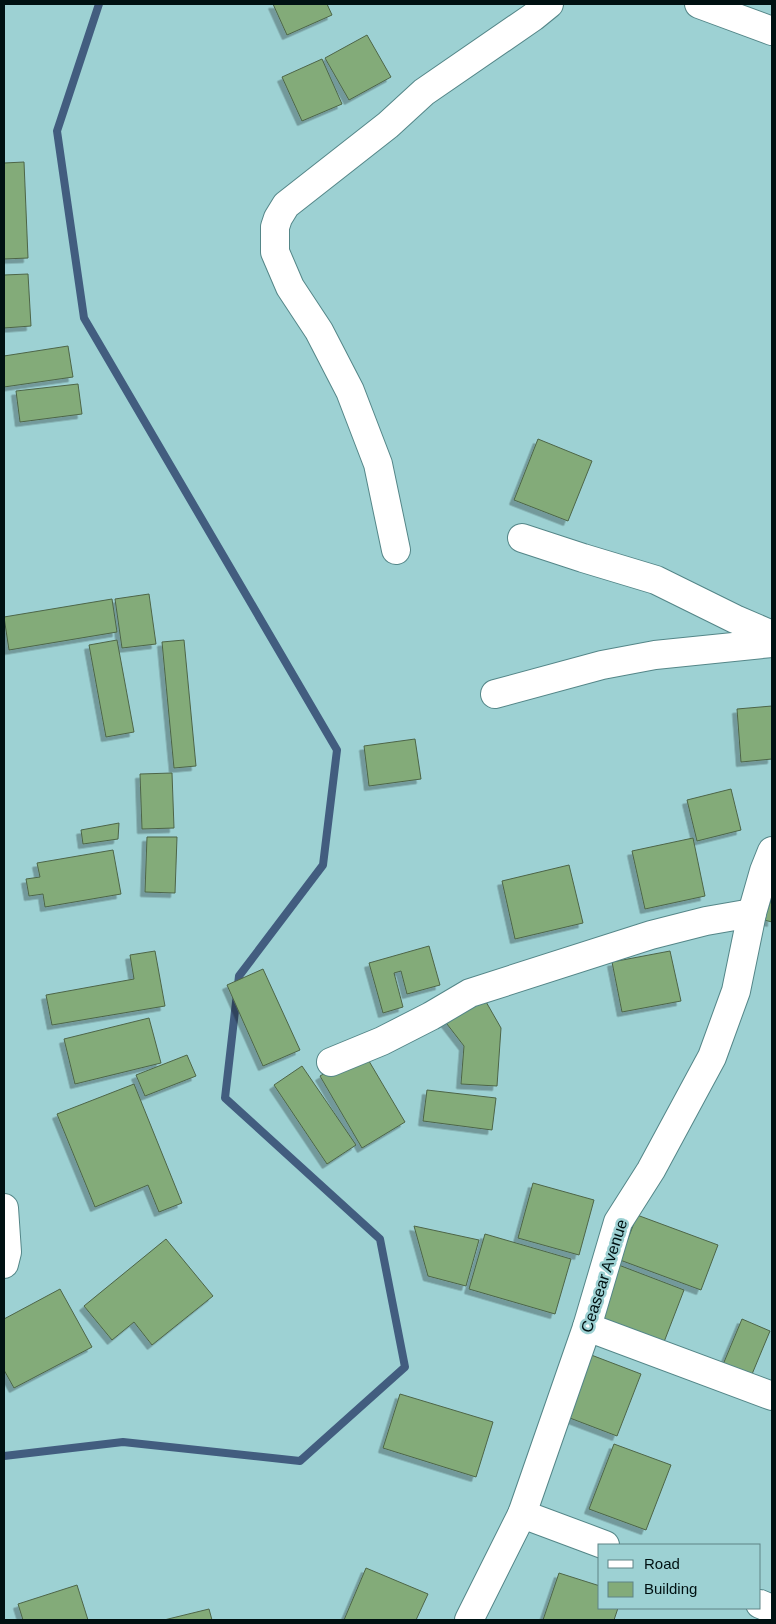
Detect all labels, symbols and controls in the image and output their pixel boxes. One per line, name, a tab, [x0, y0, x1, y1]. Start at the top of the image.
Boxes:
street label: Ceasear Avenue	[578, 1217, 630, 1335]
legend	[598, 1544, 761, 1609]
text: Road	[644, 1555, 680, 1572]
text: Building	[644, 1580, 697, 1597]

